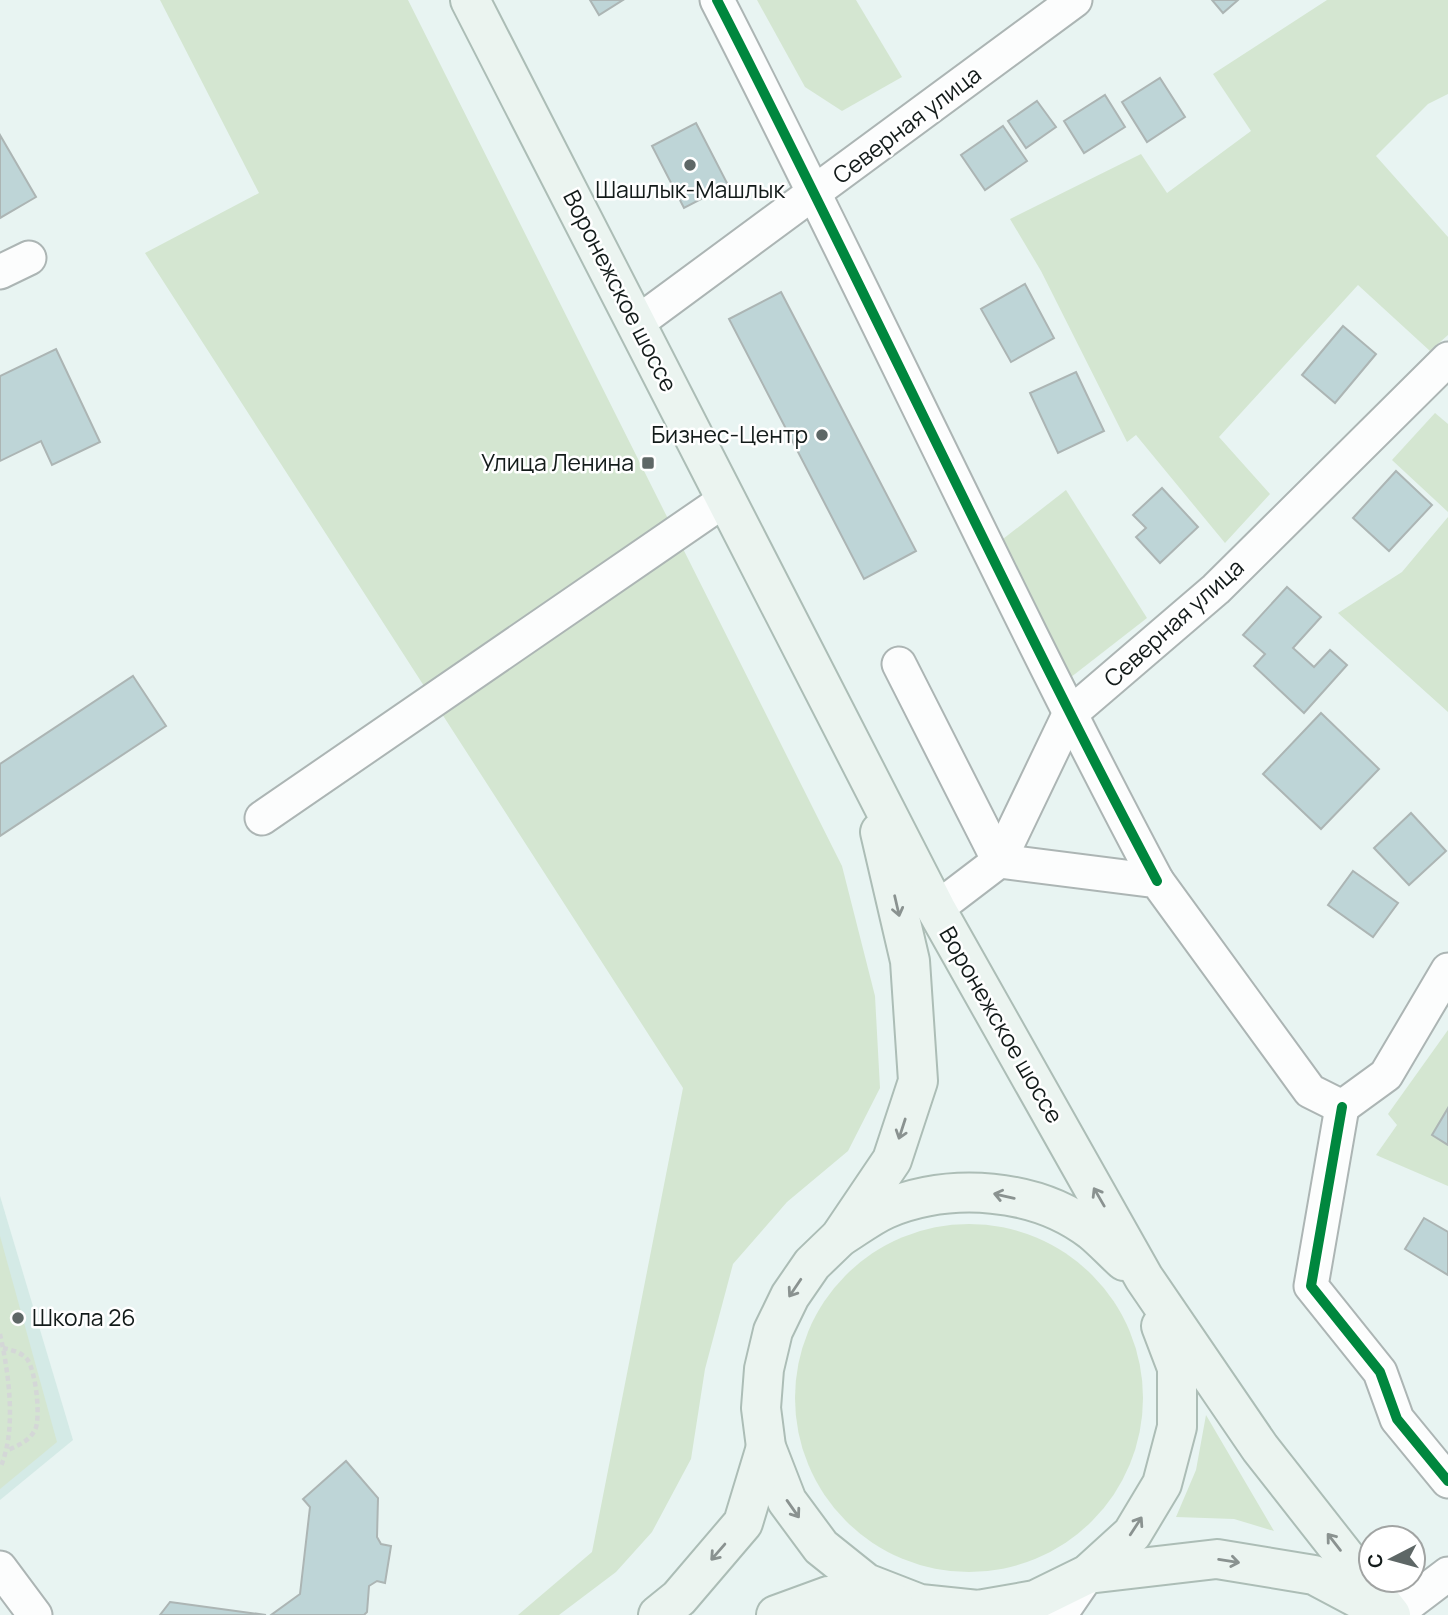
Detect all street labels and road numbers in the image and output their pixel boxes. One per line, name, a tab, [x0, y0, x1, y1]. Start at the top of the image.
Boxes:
street label: Северная улица	[826, 58, 987, 191]
street label: Воронежское шоссе	[556, 184, 686, 397]
street label: Северная улица	[1097, 551, 1250, 694]
street label: Воронежское шоссе	[932, 920, 1071, 1129]

